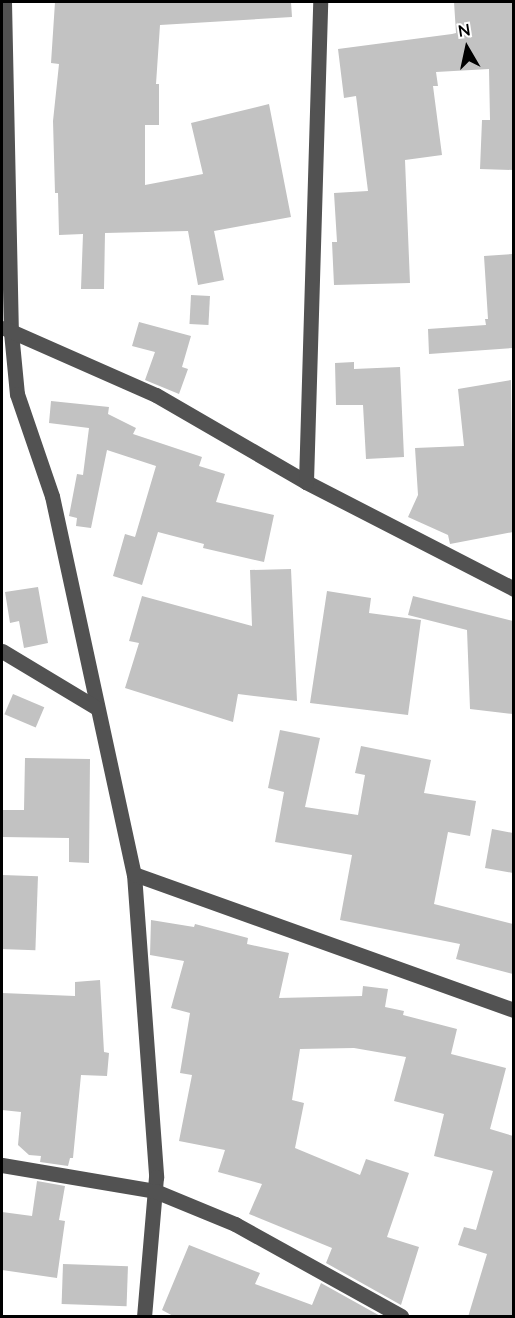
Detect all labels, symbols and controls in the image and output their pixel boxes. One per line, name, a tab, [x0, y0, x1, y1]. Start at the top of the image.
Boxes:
north arrow	[437, 18, 497, 78]
text: N	[457, 19, 472, 40]

